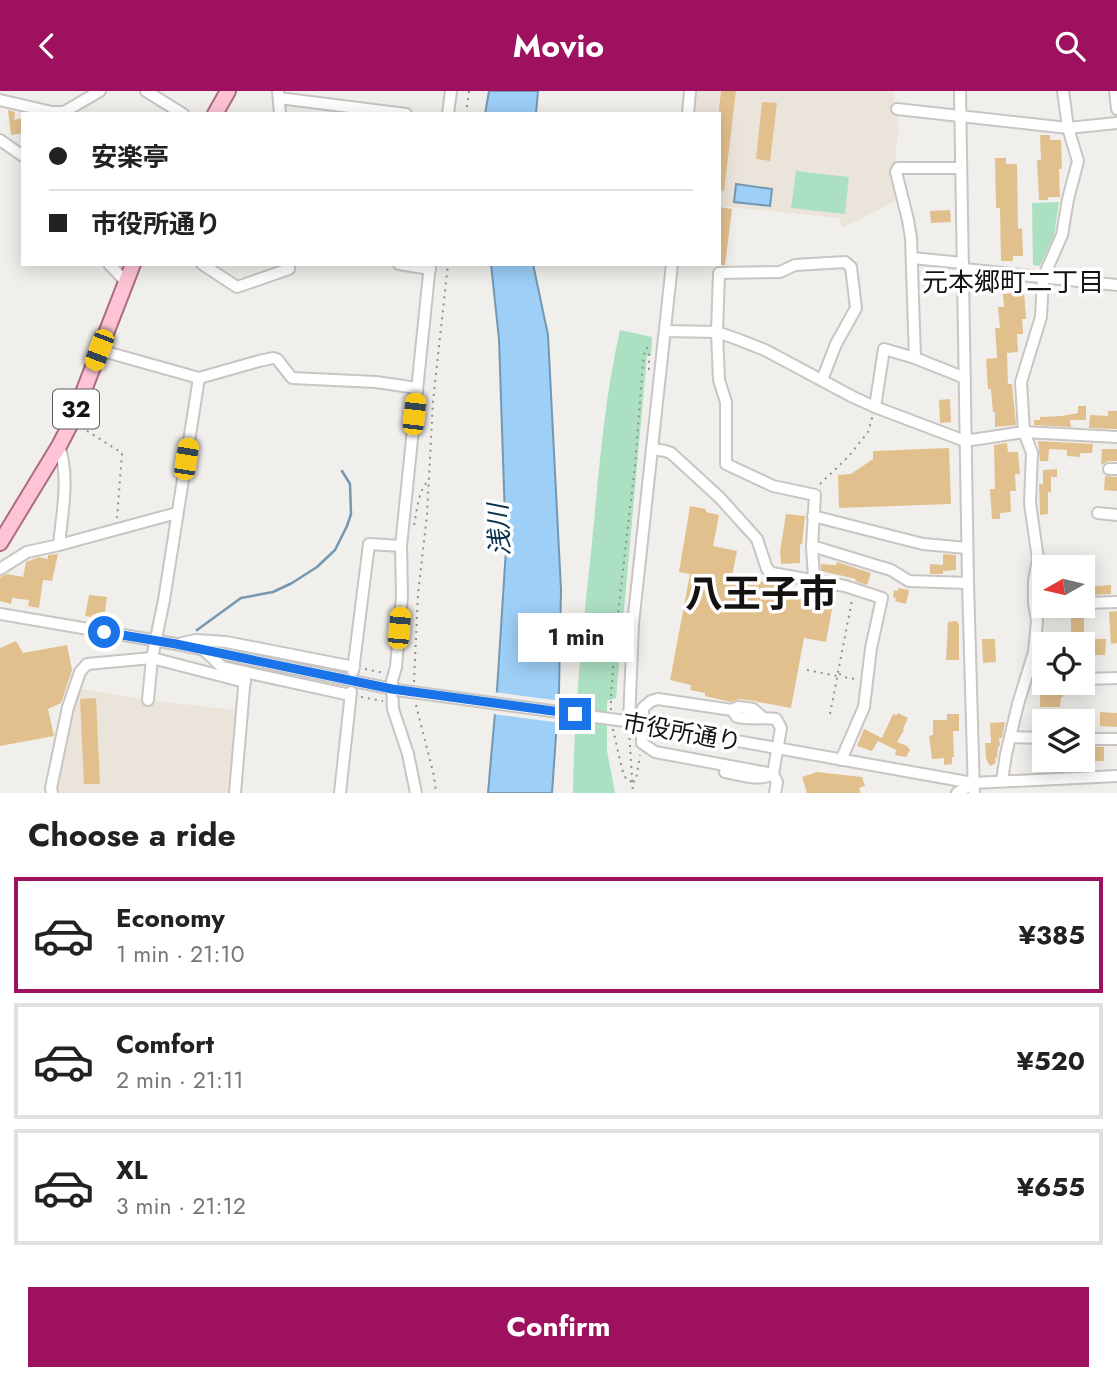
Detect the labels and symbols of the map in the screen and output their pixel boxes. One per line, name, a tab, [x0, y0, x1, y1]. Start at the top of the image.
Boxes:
district label: 元本郷町二丁目	[922, 263, 1104, 301]
car	[82, 327, 117, 373]
road number: 32	[53, 389, 99, 429]
car	[402, 392, 427, 436]
car	[173, 437, 200, 481]
water label: 浅川	[479, 500, 519, 557]
north arrow	[1032, 555, 1096, 618]
district label: 八王子市	[685, 566, 837, 621]
car	[387, 606, 412, 650]
callout: 1 min	[517, 613, 633, 661]
route start	[88, 616, 120, 648]
route end	[559, 698, 591, 730]
street label: 市役所通り	[620, 704, 744, 760]

